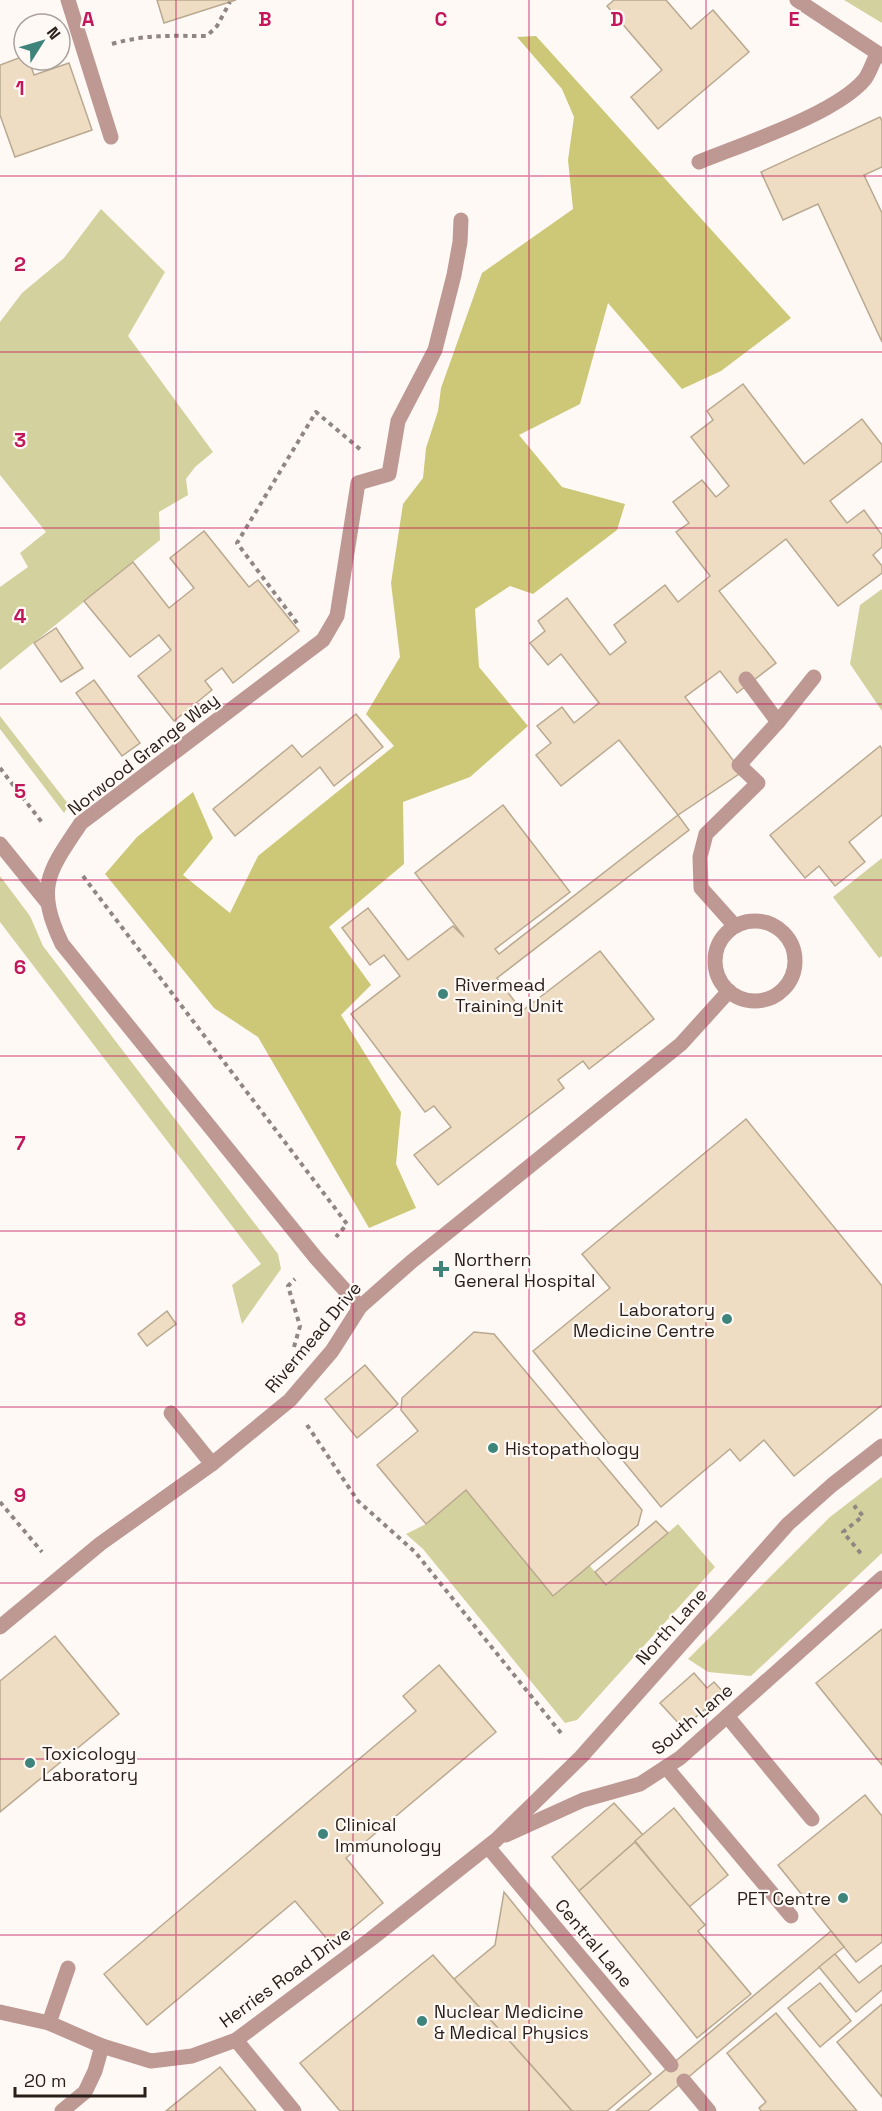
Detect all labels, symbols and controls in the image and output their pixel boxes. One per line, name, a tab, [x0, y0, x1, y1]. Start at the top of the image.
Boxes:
text: A	[82, 6, 95, 32]
text: B	[258, 6, 272, 32]
text: C	[435, 6, 448, 32]
text: D	[610, 6, 624, 32]
text: E	[788, 6, 800, 32]
north arrow	[12, 12, 72, 72]
text: N	[42, 23, 65, 44]
text: 1	[15, 75, 25, 101]
text: 2	[14, 251, 26, 277]
text: 3	[14, 427, 26, 453]
text: 4	[14, 603, 27, 629]
street label: Norwood Grange Way	[63, 688, 223, 820]
text: 5	[14, 778, 26, 804]
text: 6	[14, 954, 26, 980]
place label: Rivermead Training Unit	[455, 973, 564, 1017]
marker: Rivermead Training Unit	[436, 987, 450, 1001]
text: 7	[14, 1130, 26, 1156]
place label: Northern General Hospital	[454, 1248, 596, 1292]
marker: Northern General Hospital	[432, 1260, 450, 1278]
street label: Rivermead Drive	[260, 1277, 366, 1397]
place label: Laboratory Medicine Centre	[573, 1298, 715, 1342]
text: 8	[14, 1306, 26, 1332]
marker: Laboratory Medicine Centre	[720, 1312, 734, 1326]
place label: Histopathology	[505, 1437, 640, 1460]
marker: Histopathology	[486, 1441, 500, 1455]
text: 9	[14, 1482, 26, 1508]
street label: North Lane	[630, 1583, 712, 1669]
street label: South Lane	[647, 1678, 737, 1760]
place label: Toxicology Laboratory	[42, 1742, 138, 1786]
marker: Toxicology Laboratory	[23, 1756, 37, 1770]
place label: Clinical Immunology	[335, 1813, 442, 1857]
marker: Clinical Immunology	[316, 1827, 330, 1841]
place label: PET Centre	[737, 1887, 831, 1910]
marker: PET Centre	[836, 1891, 850, 1905]
street label: Central Lane	[550, 1894, 638, 1992]
street label: Herries Road Drive	[215, 1922, 355, 2032]
place label: Nuclear Medicine & Medical Physics	[434, 2000, 589, 2044]
marker: Nuclear Medicine & Medical Physics	[415, 2014, 429, 2028]
scale bar	[15, 2060, 146, 2098]
text: 20 m	[24, 2069, 67, 2092]

